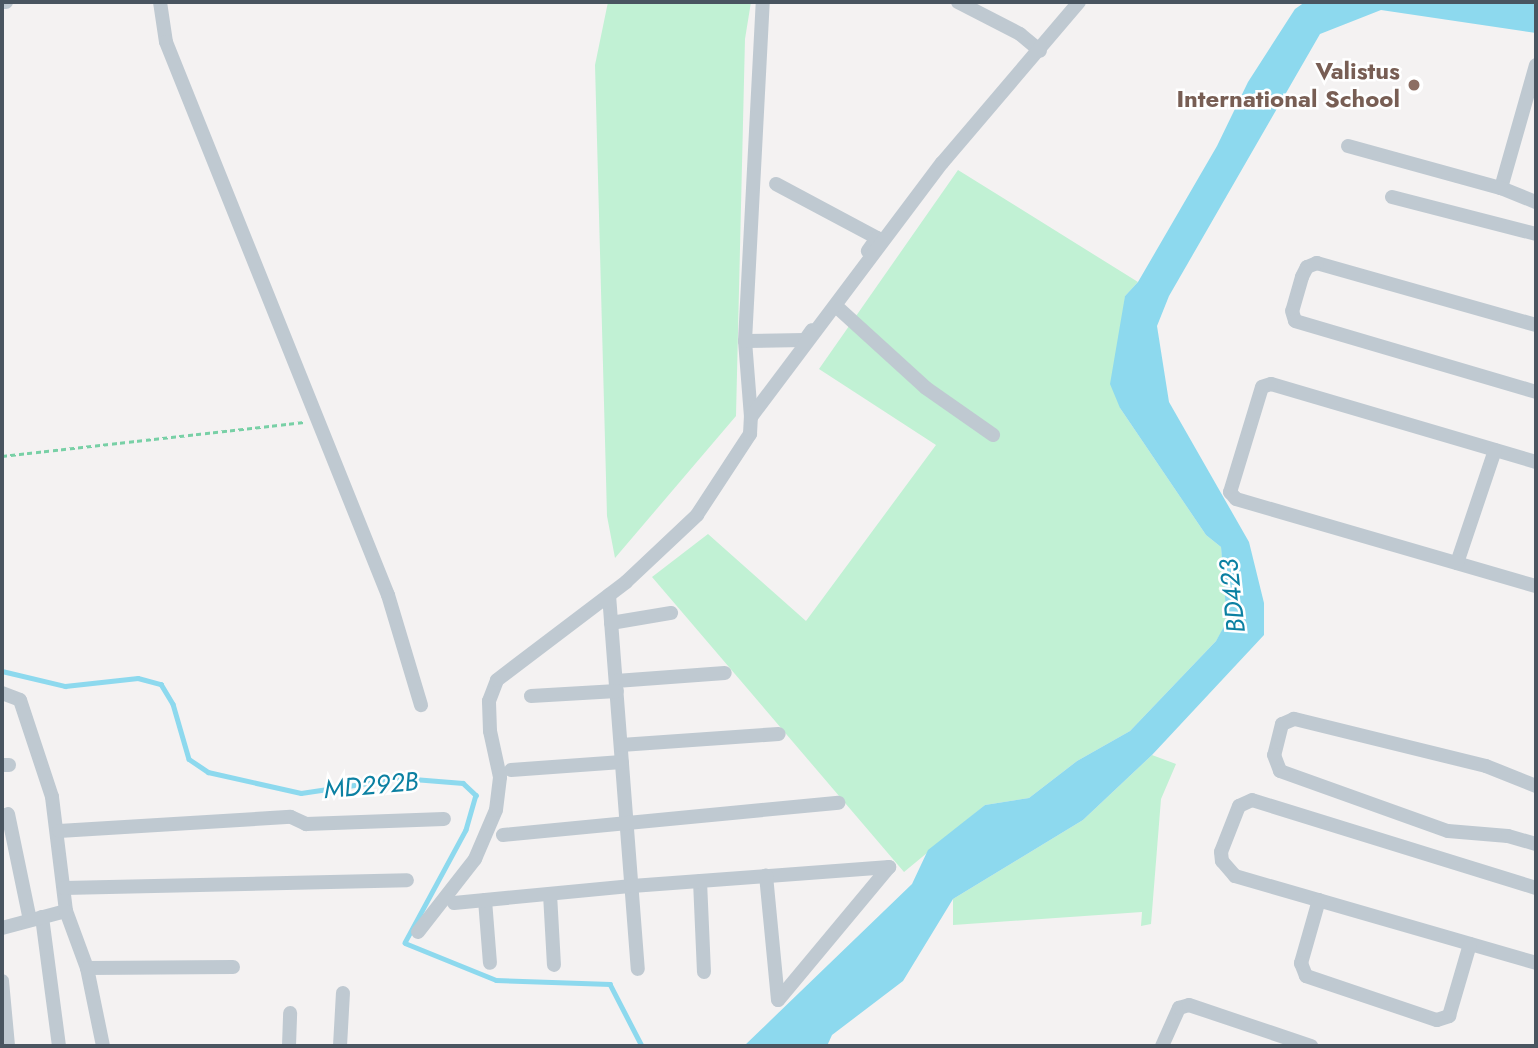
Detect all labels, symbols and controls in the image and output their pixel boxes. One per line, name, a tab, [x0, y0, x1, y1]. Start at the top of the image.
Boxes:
place label: Valistus International School	[1176, 57, 1400, 113]
marker: Valistus International School	[1406, 77, 1422, 93]
water label: BD423	[1214, 558, 1252, 634]
water label: MD292B	[322, 766, 420, 806]

